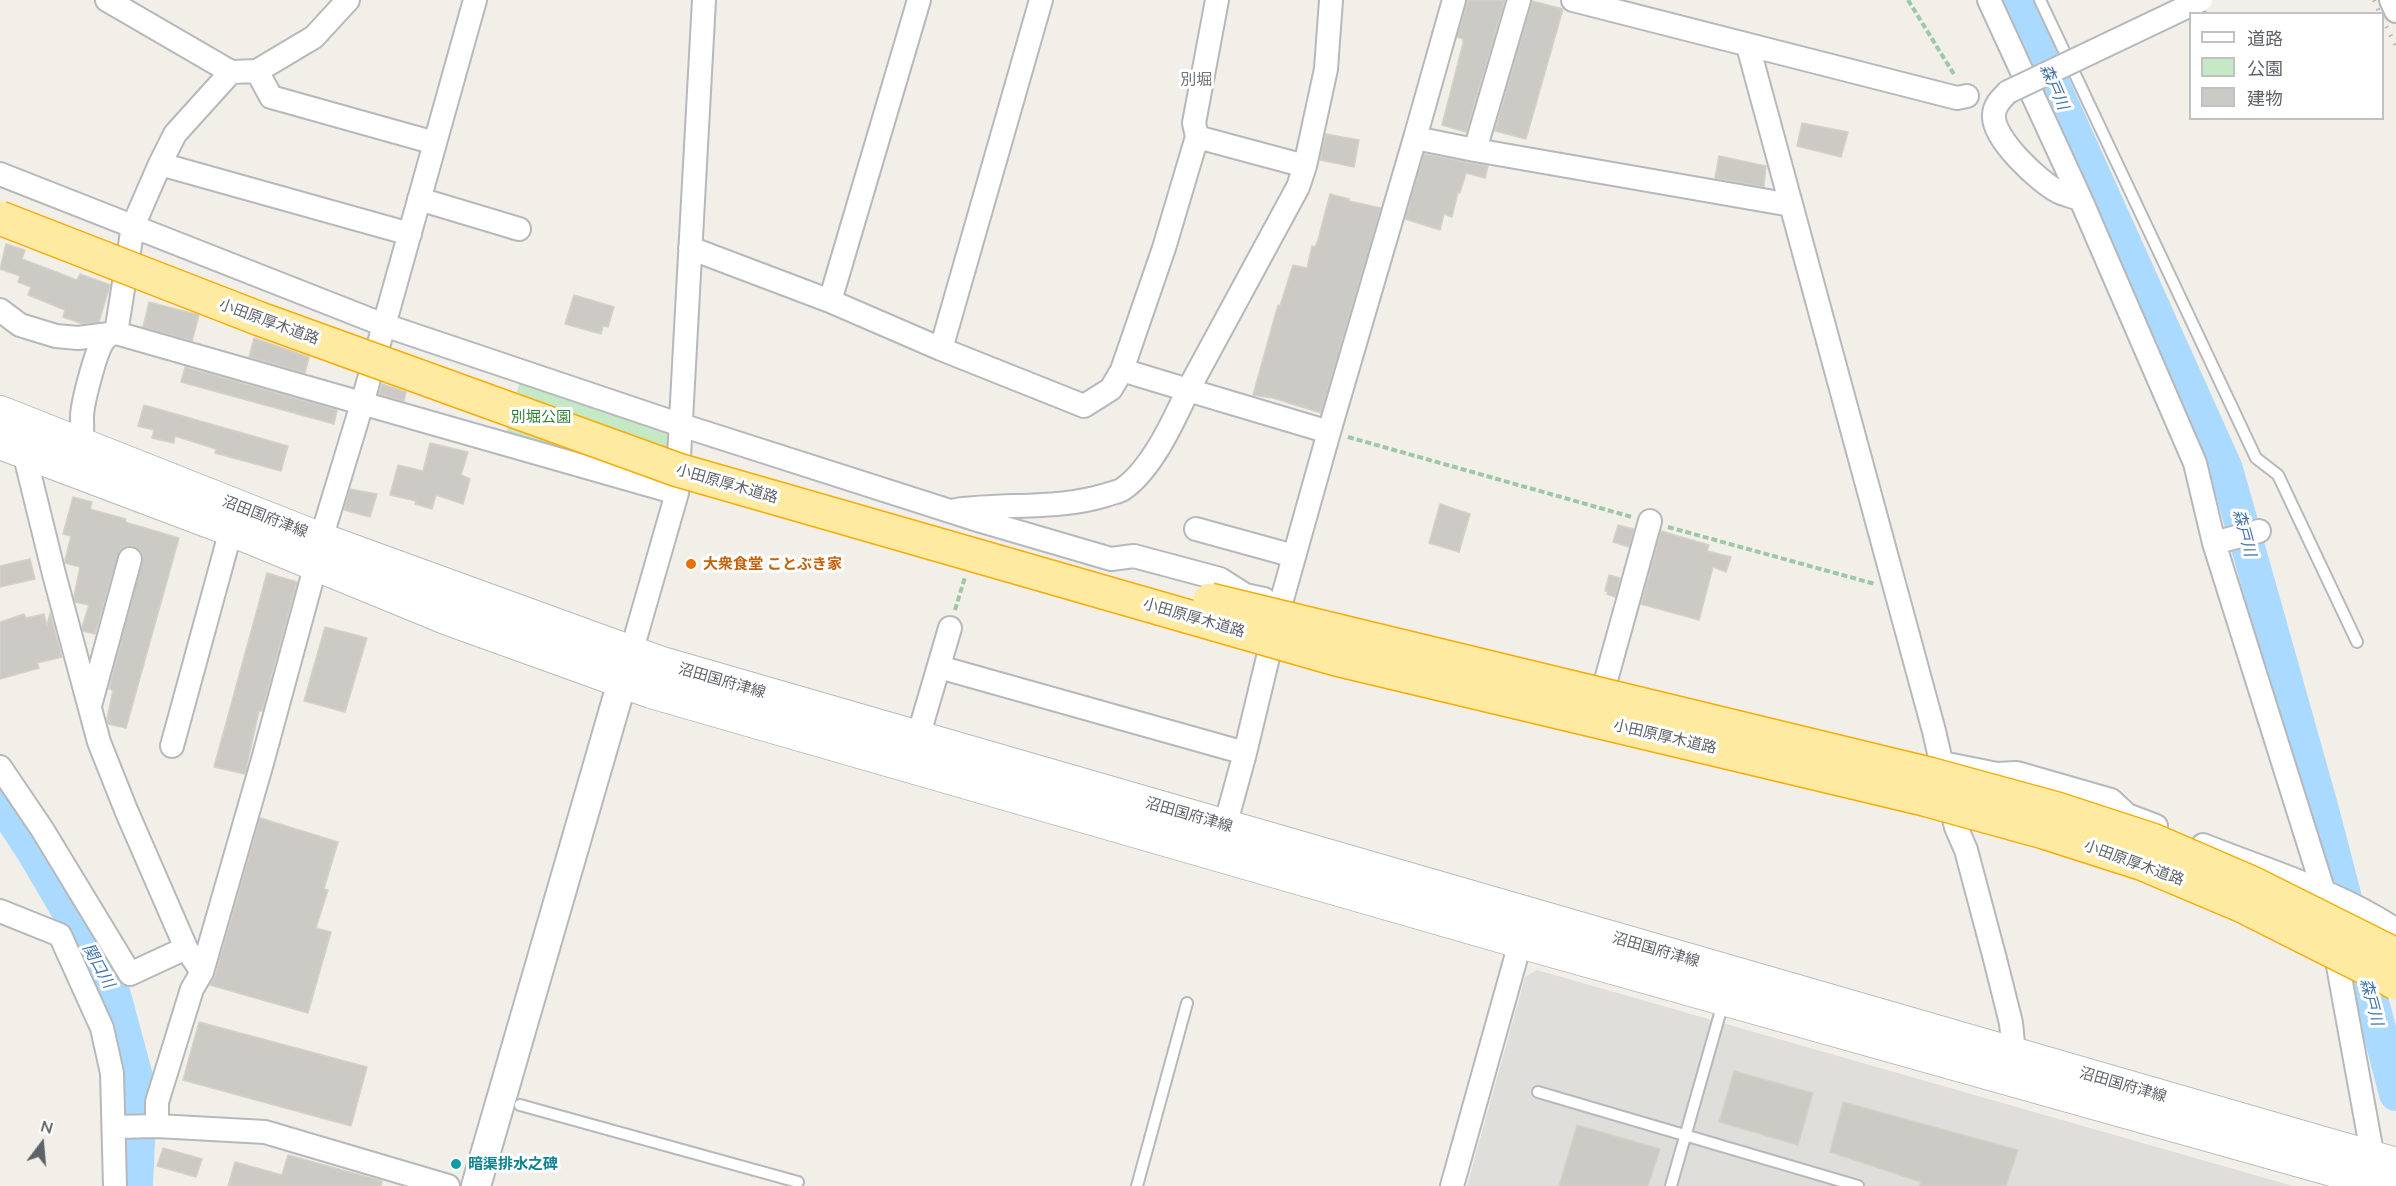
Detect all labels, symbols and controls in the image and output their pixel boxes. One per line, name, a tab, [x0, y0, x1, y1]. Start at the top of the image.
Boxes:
legend	[2189, 12, 2384, 120]
text: 道路	[2247, 27, 2283, 50]
text: 公園	[2247, 57, 2283, 80]
water label: 森戸川	[2035, 61, 2073, 113]
district label: 別堀	[1180, 70, 1212, 90]
text: 建物	[2247, 87, 2283, 110]
street label: 小田原厚木道路	[217, 296, 321, 348]
park label: 別堀公園	[511, 408, 571, 426]
street label: 小田原厚木道路	[674, 461, 780, 507]
street label: 沼田国府津線	[220, 492, 310, 542]
water label: 森戸川	[2229, 507, 2259, 559]
place label: 大衆食堂 ことぶき家	[703, 555, 842, 573]
marker: 大衆食堂 ことぶき家	[684, 557, 698, 571]
street label: 小田原厚木道路	[1141, 595, 1247, 641]
street label: 沼田国府津線	[676, 660, 768, 702]
street label: 小田原厚木道路	[1612, 716, 1718, 758]
street label: 沼田国府津線	[1143, 794, 1235, 836]
street label: 小田原厚木道路	[2082, 837, 2186, 889]
street label: 沼田国府津線	[1610, 929, 1702, 971]
water label: 関口川	[78, 940, 118, 992]
water label: 森戸川	[2356, 976, 2386, 1028]
street label: 沼田国府津線	[2077, 1064, 2169, 1106]
north arrow	[12, 1114, 72, 1174]
text: N	[38, 1115, 56, 1138]
place label: 暗渠排水之碑	[468, 1155, 558, 1173]
marker: 暗渠排水之碑	[449, 1157, 463, 1171]

